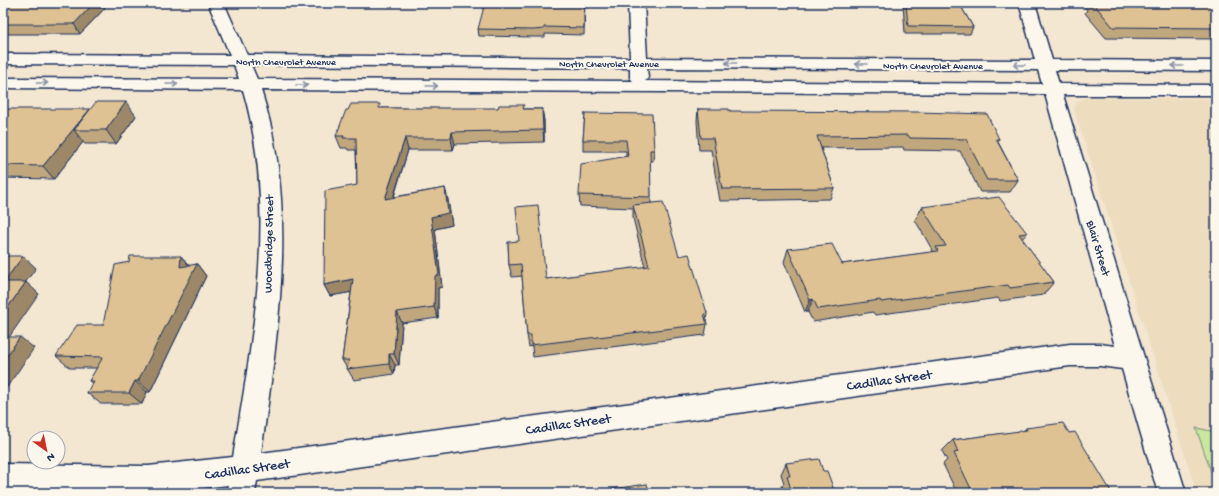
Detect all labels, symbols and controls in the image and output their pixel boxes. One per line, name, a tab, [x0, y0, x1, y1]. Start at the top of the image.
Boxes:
street label: North Chevrolet Avenue	[236, 57, 337, 69]
street label: North Chevrolet Avenue	[559, 59, 660, 71]
one-way arrow	[725, 59, 738, 67]
one-way arrow	[855, 60, 868, 68]
street label: North Chevrolet Avenue	[883, 61, 984, 73]
one-way arrow	[1013, 61, 1026, 69]
one-way arrow	[1171, 62, 1184, 70]
one-way arrow	[35, 79, 48, 87]
one-way arrow	[165, 80, 178, 88]
one-way arrow	[295, 81, 308, 89]
one-way arrow	[425, 82, 438, 90]
street label: Woodbridge Street	[262, 194, 278, 293]
street label: Blair Street	[1082, 218, 1112, 279]
street label: Cadillac Street	[846, 367, 934, 396]
street label: Cadillac Street	[525, 411, 613, 440]
north arrow	[26, 430, 66, 470]
text: N	[44, 450, 57, 464]
street label: Cadillac Street	[204, 456, 292, 485]

